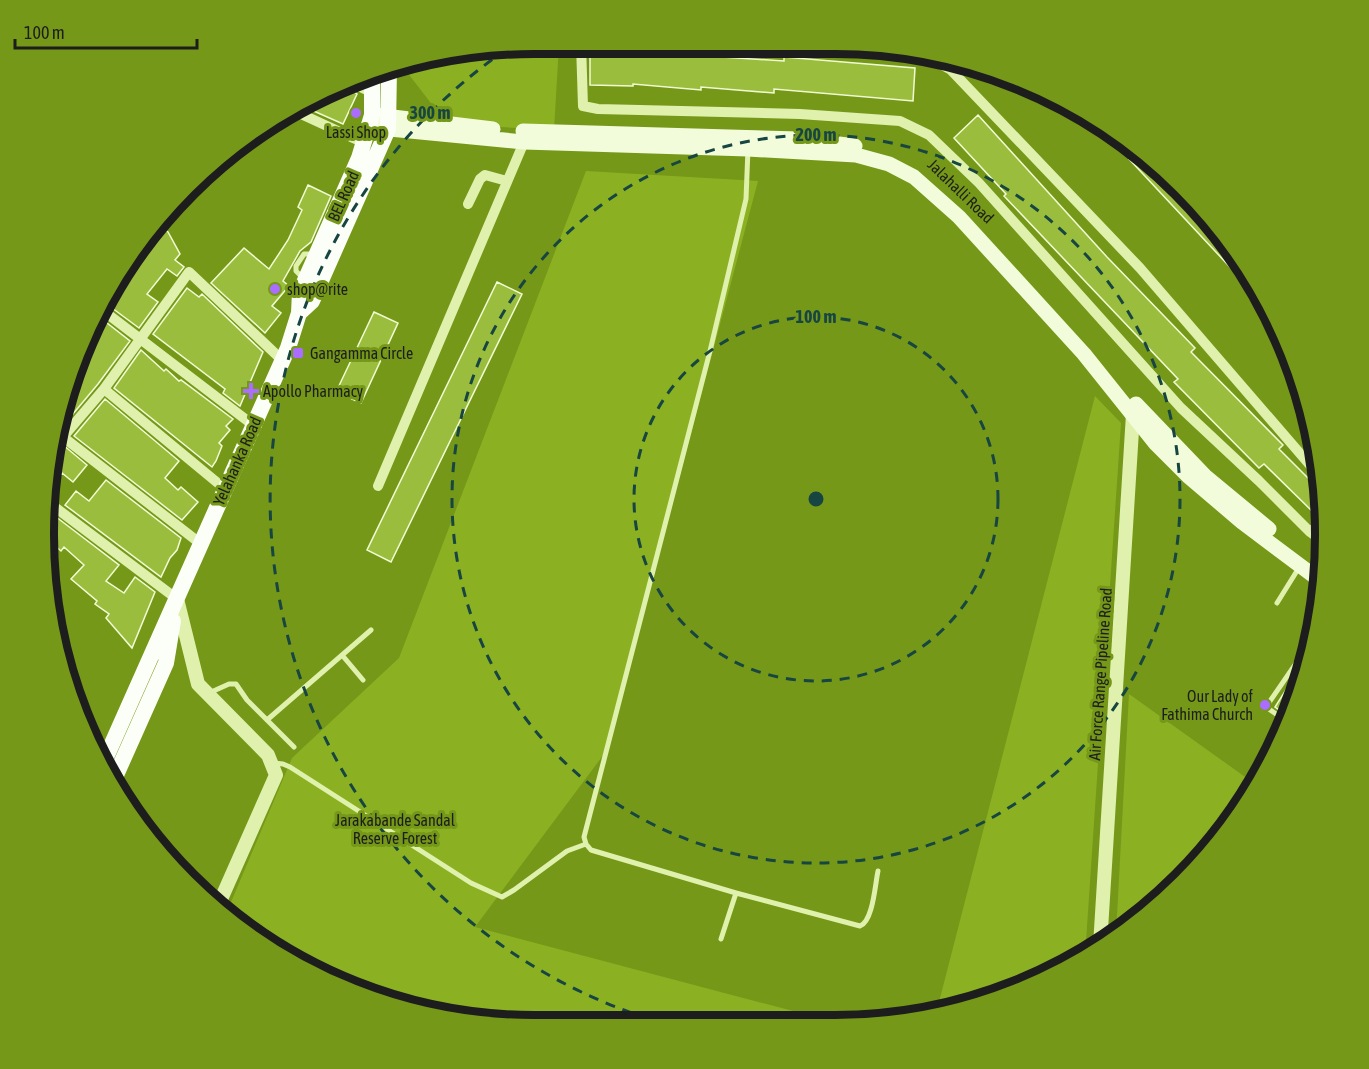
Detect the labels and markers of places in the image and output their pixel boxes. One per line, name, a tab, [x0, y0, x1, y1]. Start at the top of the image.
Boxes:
marker: Lassi Shop	[349, 106, 363, 120]
place label: Lassi Shop	[326, 123, 386, 142]
place label: shop@rite	[287, 280, 348, 299]
marker: shop@rite	[268, 282, 282, 296]
place label: Gangamma Circle	[310, 344, 413, 363]
marker: Gangamma Circle	[291, 346, 305, 360]
place label: Apollo Pharmacy	[263, 382, 364, 401]
marker: Apollo Pharmacy	[244, 384, 258, 398]
centre of rings	[806, 489, 826, 509]
place label: Our Lady of Fathima Church	[1161, 687, 1254, 723]
marker: Our Lady of Fathima Church	[1258, 698, 1272, 712]

